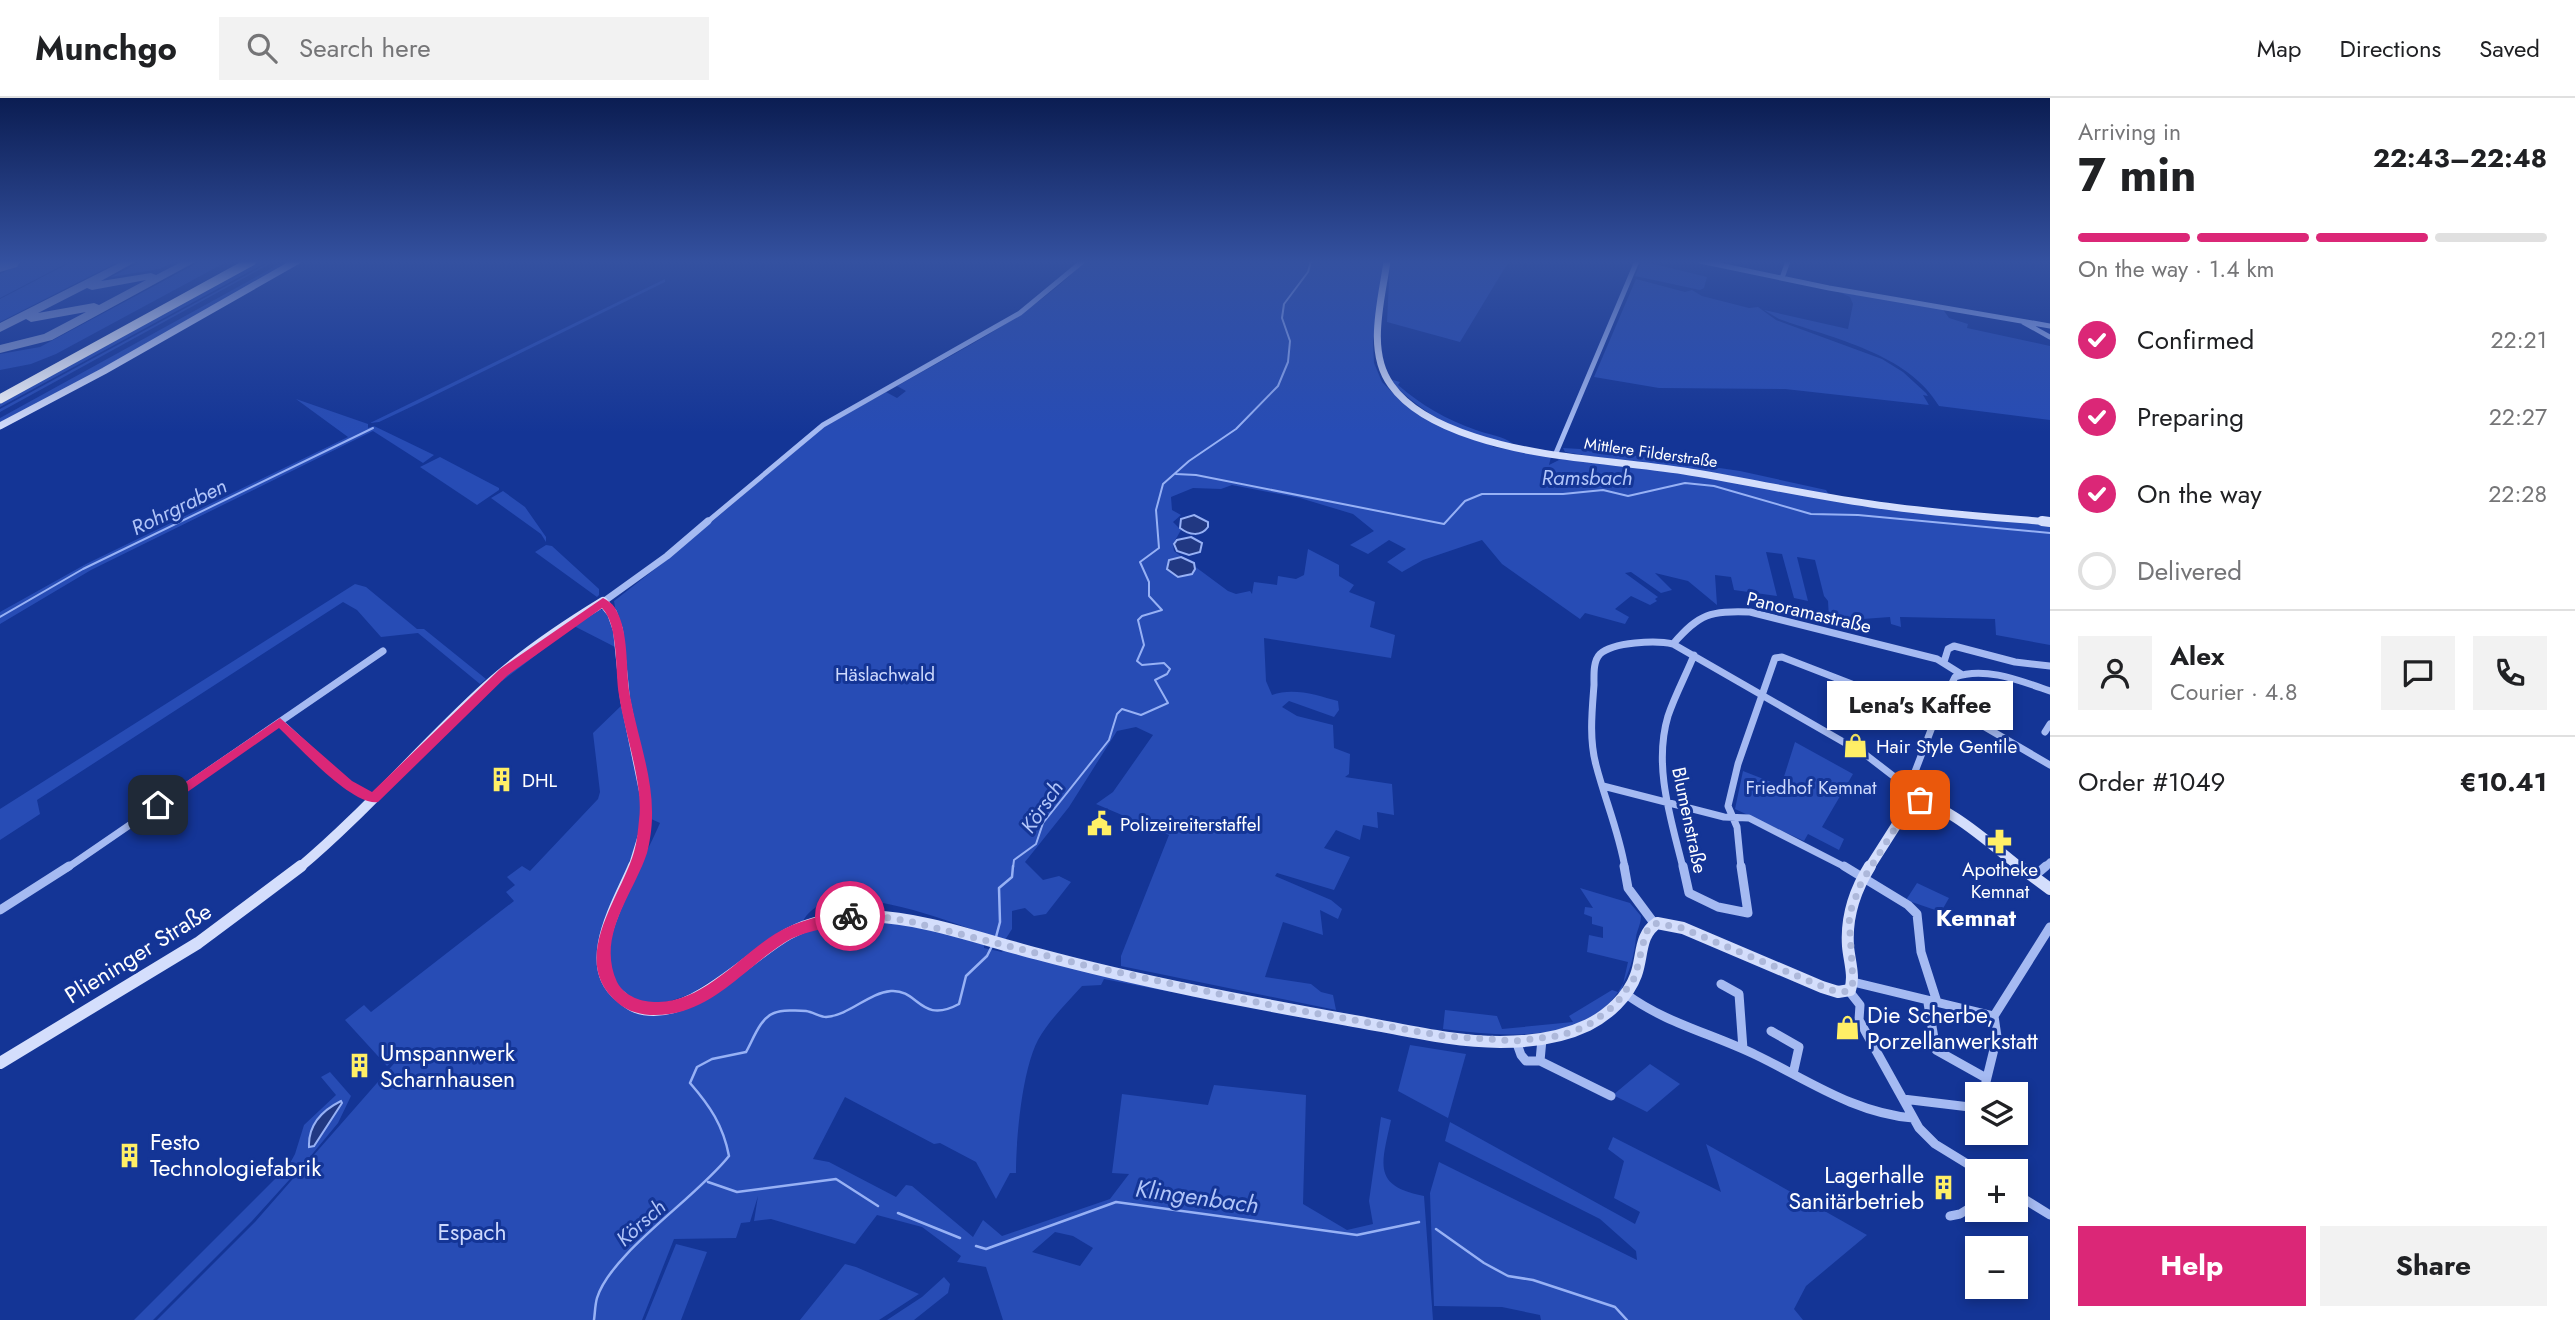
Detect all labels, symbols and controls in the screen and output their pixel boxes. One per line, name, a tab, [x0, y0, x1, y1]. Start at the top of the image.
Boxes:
search box	[219, 17, 709, 80]
text: Munchgo	[35, 25, 177, 72]
icon: search	[243, 29, 281, 67]
text: Search here	[299, 29, 431, 67]
text: Map	[2257, 31, 2302, 66]
text: Directions	[2340, 31, 2441, 66]
text: Saved	[2479, 31, 2540, 66]
text: Arriving in	[2078, 115, 2181, 149]
text: 22:43–22:48	[2373, 139, 2547, 177]
text: 7 min	[2078, 142, 2196, 208]
text: On the way · 1.4 km	[2078, 252, 2275, 286]
icon: check	[2078, 321, 2116, 359]
text: Confirmed	[2137, 321, 2254, 359]
text: 22:21	[2490, 323, 2547, 357]
icon: check	[2078, 398, 2116, 436]
text: Preparing	[2137, 398, 2244, 436]
text: 22:27	[2489, 400, 2547, 434]
street label: Mittlere Filderstraße	[1583, 432, 1719, 473]
water label: Ramsbach	[1542, 463, 1632, 493]
water label: Rohrgraben	[126, 471, 232, 543]
icon: check	[2078, 475, 2116, 513]
text: On the way	[2137, 475, 2262, 513]
text: 22:28	[2488, 477, 2547, 511]
text: Delivered	[2137, 552, 2242, 590]
street label: Panoramastraße	[1744, 585, 1874, 640]
button: person	[2078, 636, 2152, 710]
button: chat	[2381, 636, 2455, 710]
button: phone	[2473, 636, 2547, 710]
text: Alex	[2170, 637, 2224, 675]
park label: Häslachwald	[835, 661, 935, 688]
text: Courier · 4.8	[2170, 675, 2298, 709]
callout: Lena's Kaffee	[1827, 681, 2013, 730]
text: Lena's Kaffee	[1848, 688, 1992, 722]
shop icon: Hair Style Gentile	[1842, 732, 1870, 760]
place label: Hair Style Gentile	[1876, 733, 2017, 760]
text: Order #1049	[2078, 763, 2226, 801]
text: €10.41	[2460, 763, 2547, 801]
street label: Blumenstraße	[1665, 765, 1714, 876]
building icon: DHL	[488, 766, 516, 794]
place label: DHL	[522, 767, 558, 794]
pin	[1890, 770, 1950, 830]
park label: Friedhof Kemnat	[1745, 774, 1877, 801]
pin	[128, 775, 188, 835]
water label: Körsch	[1013, 775, 1071, 839]
icon: bag	[1901, 781, 1939, 819]
icon: home	[139, 786, 177, 824]
public building icon: Polizeireiterstaffel	[1086, 810, 1114, 838]
place label: Polizeireiterstaffel	[1120, 811, 1261, 838]
pharmacy icon: Apotheke Kemnat	[1986, 827, 2014, 855]
place label: Apotheke Kemnat	[1962, 856, 2038, 905]
courier	[815, 881, 885, 951]
street label: Plieninger Straße	[58, 894, 218, 1012]
icon: bike	[831, 897, 869, 935]
district label: Kemnat	[1936, 901, 2017, 935]
place label: Die Scherbe, Porzellanwerkstatt	[1867, 998, 2038, 1058]
shop icon: Die Scherbe, Porzellanwerkstatt	[1833, 1014, 1861, 1042]
place label: Umspannwerk Scharnhausen	[380, 1036, 516, 1096]
building icon: Umspannwerk Scharnhausen	[346, 1052, 374, 1080]
map controls	[1965, 1082, 2028, 1299]
button: layers	[1965, 1082, 2028, 1145]
place label: Festo Technologiefabrik	[150, 1125, 322, 1185]
building icon: Festo Technologiefabrik	[116, 1141, 144, 1169]
place label: Lagerhalle Sanitärbetrieb	[1788, 1158, 1924, 1218]
button: +	[1965, 1159, 2028, 1222]
water label: Klingenbach	[1133, 1171, 1261, 1222]
building icon: Lagerhalle Sanitärbetrieb	[1930, 1174, 1958, 1202]
water label: Körsch	[610, 1193, 672, 1253]
park label: Espach	[437, 1215, 507, 1249]
button: Help	[2078, 1226, 2306, 1306]
button: Share	[2320, 1226, 2547, 1306]
button: −	[1965, 1236, 2028, 1299]

